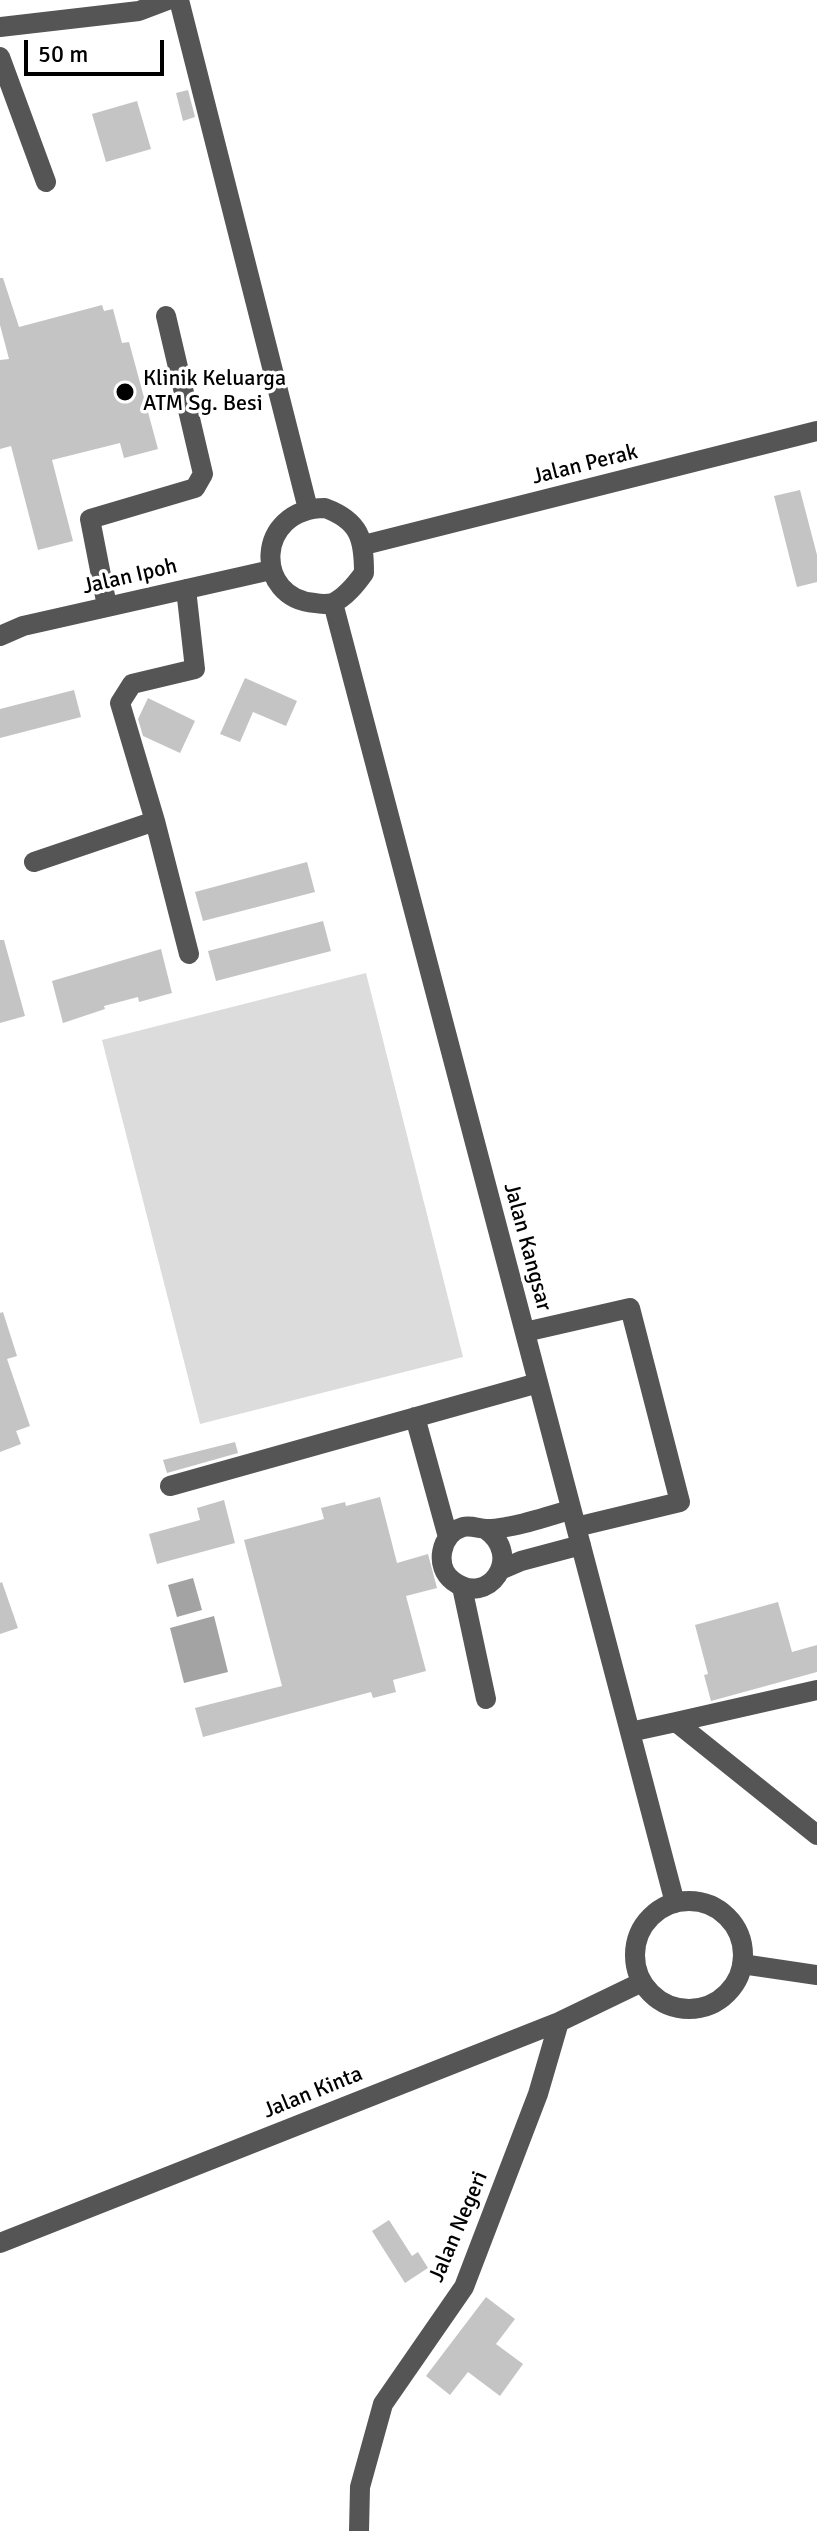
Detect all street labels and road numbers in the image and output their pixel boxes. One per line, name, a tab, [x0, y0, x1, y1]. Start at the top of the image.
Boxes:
street label: Jalan Perak	[529, 439, 641, 491]
street label: Jalan Ipoh	[80, 553, 180, 601]
street label: Jalan Kangsar	[497, 1180, 557, 1314]
street label: Jalan Kinta	[259, 2061, 367, 2125]
street label: Jalan Negeri	[424, 2168, 494, 2286]

